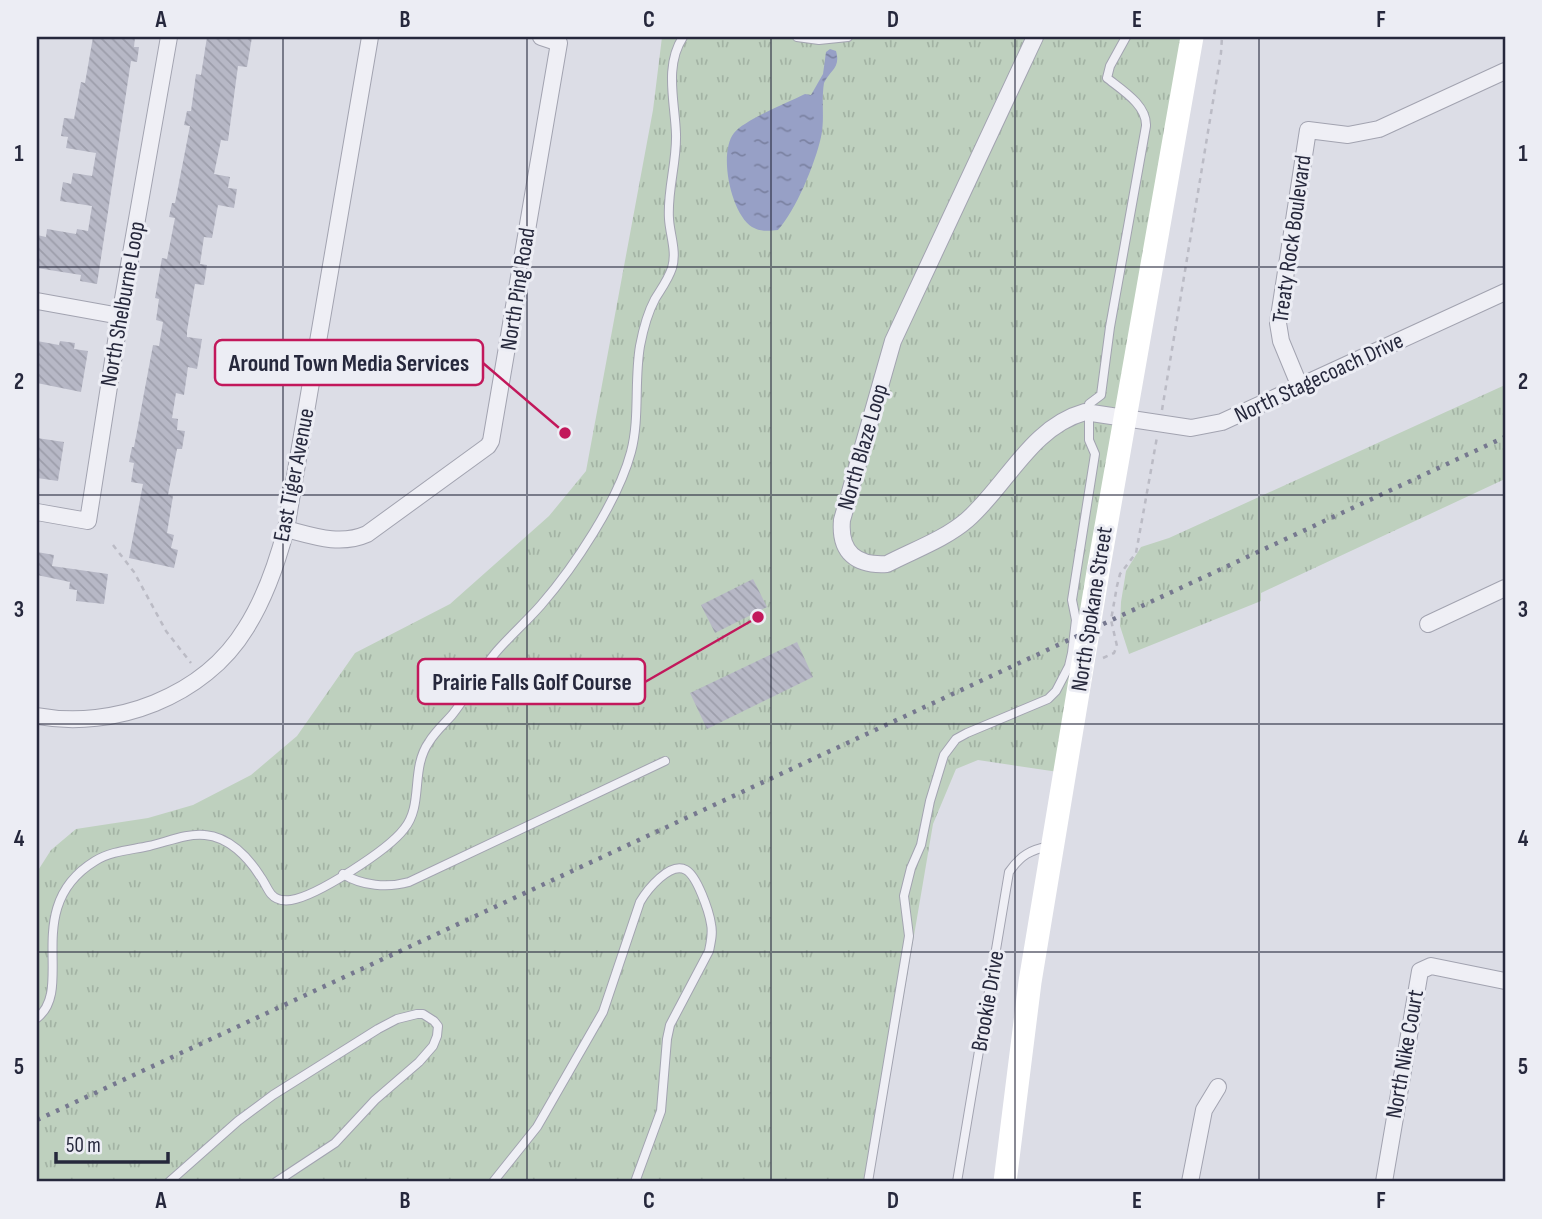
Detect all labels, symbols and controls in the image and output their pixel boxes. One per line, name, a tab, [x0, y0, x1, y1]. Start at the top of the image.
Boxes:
text: A	[155, 6, 168, 34]
text: B	[400, 6, 411, 34]
text: C	[643, 6, 655, 34]
text: D	[887, 6, 899, 34]
text: E	[1132, 6, 1142, 34]
text: F	[1376, 6, 1386, 34]
text: 1	[14, 140, 24, 168]
text: 1	[1518, 140, 1528, 168]
street label: Treaty Rock Boulevard	[1266, 153, 1318, 325]
street label: North Shelburne Loop	[95, 219, 151, 389]
street label: North Ping Road	[495, 226, 541, 352]
street label: North Stagecoach Drive	[1230, 327, 1408, 429]
callout: Around Town Media Services	[215, 340, 483, 385]
text: Around Town Media Services	[228, 349, 469, 378]
text: 2	[14, 368, 24, 396]
text: 2	[1518, 368, 1528, 396]
street label: North Blaze Loop	[832, 381, 894, 513]
street label: East Tiger Avenue	[267, 406, 321, 544]
street label: North Spokane Street	[1065, 525, 1119, 693]
text: 3	[14, 596, 24, 624]
text: 3	[1518, 596, 1528, 624]
callout: Prairie Falls Golf Course	[418, 659, 645, 704]
text: Prairie Falls Golf Course	[432, 668, 632, 697]
text: 4	[14, 825, 25, 853]
text: 4	[1518, 825, 1529, 853]
street label: Brookie Drive	[965, 948, 1011, 1054]
street label: North Nike Court	[1380, 988, 1430, 1120]
text: 5	[14, 1053, 24, 1081]
text: 5	[1518, 1053, 1528, 1081]
scale bar	[56, 1121, 168, 1165]
text: 50 m	[66, 1133, 101, 1158]
text: A	[155, 1187, 168, 1215]
text: B	[400, 1187, 411, 1215]
text: C	[643, 1187, 655, 1215]
text: D	[887, 1187, 899, 1215]
text: E	[1132, 1187, 1142, 1215]
text: F	[1376, 1187, 1386, 1215]

